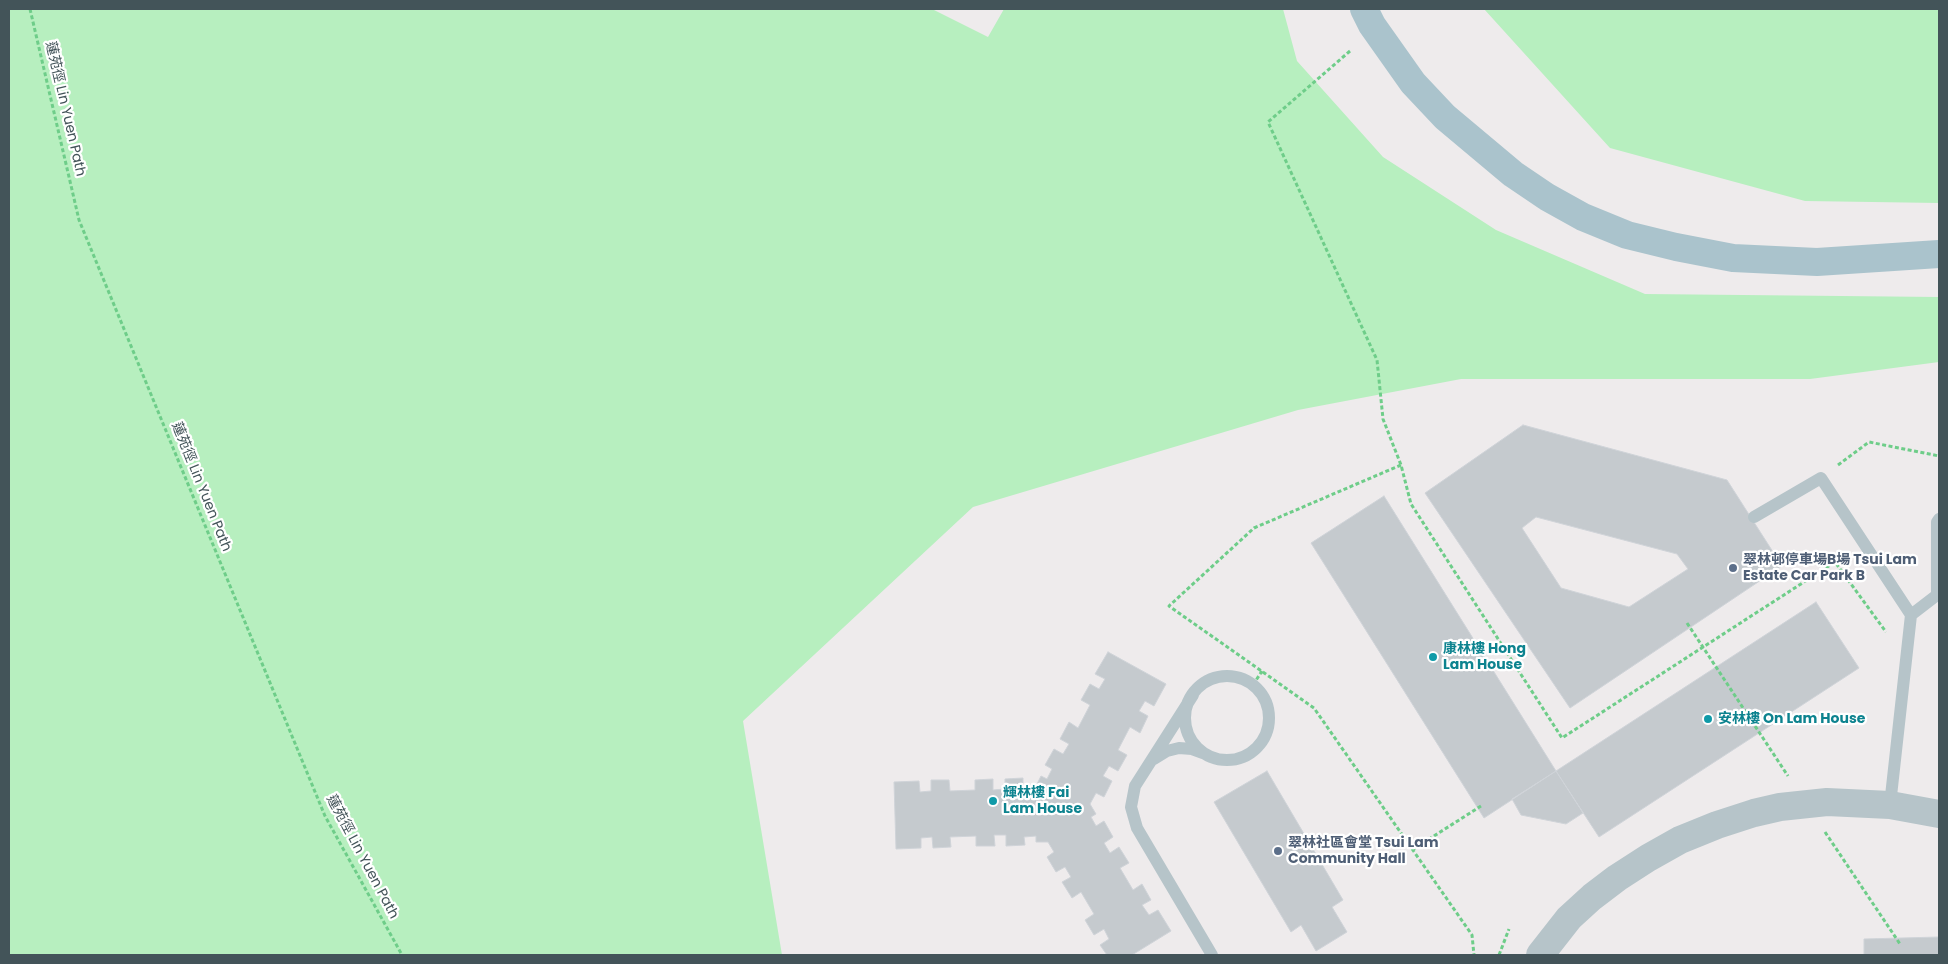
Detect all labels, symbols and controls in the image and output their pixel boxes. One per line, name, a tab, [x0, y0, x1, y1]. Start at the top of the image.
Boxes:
street label: 蓮苑徑 Lin Yuen Path	[41, 40, 89, 178]
street label: 蓮苑徑 Lin Yuen Path	[167, 420, 235, 554]
place label: 翠林邨停車場B場 Tsui Lam Estate Car Park B	[1743, 552, 1917, 584]
marker: 翠林邨停車場B場 Tsui Lam Estate Car Park B	[1727, 562, 1739, 574]
place label: 康林樓 Hong Lam House	[1443, 641, 1526, 674]
marker: 康林樓 Hong Lam House	[1427, 651, 1439, 663]
place label: 安林樓 On Lam House	[1718, 711, 1865, 727]
marker: 安林樓 On Lam House	[1702, 713, 1714, 725]
place label: 輝林樓 Fai Lam House	[1003, 785, 1082, 818]
street label: 蓮苑徑 Lin Yuen Path	[322, 792, 402, 922]
marker: 輝林樓 Fai Lam House	[987, 795, 999, 807]
place label: 翠林社區會堂 Tsui Lam Community Hall	[1288, 835, 1439, 868]
marker: 翠林社區會堂 Tsui Lam Community Hall	[1272, 845, 1284, 857]

